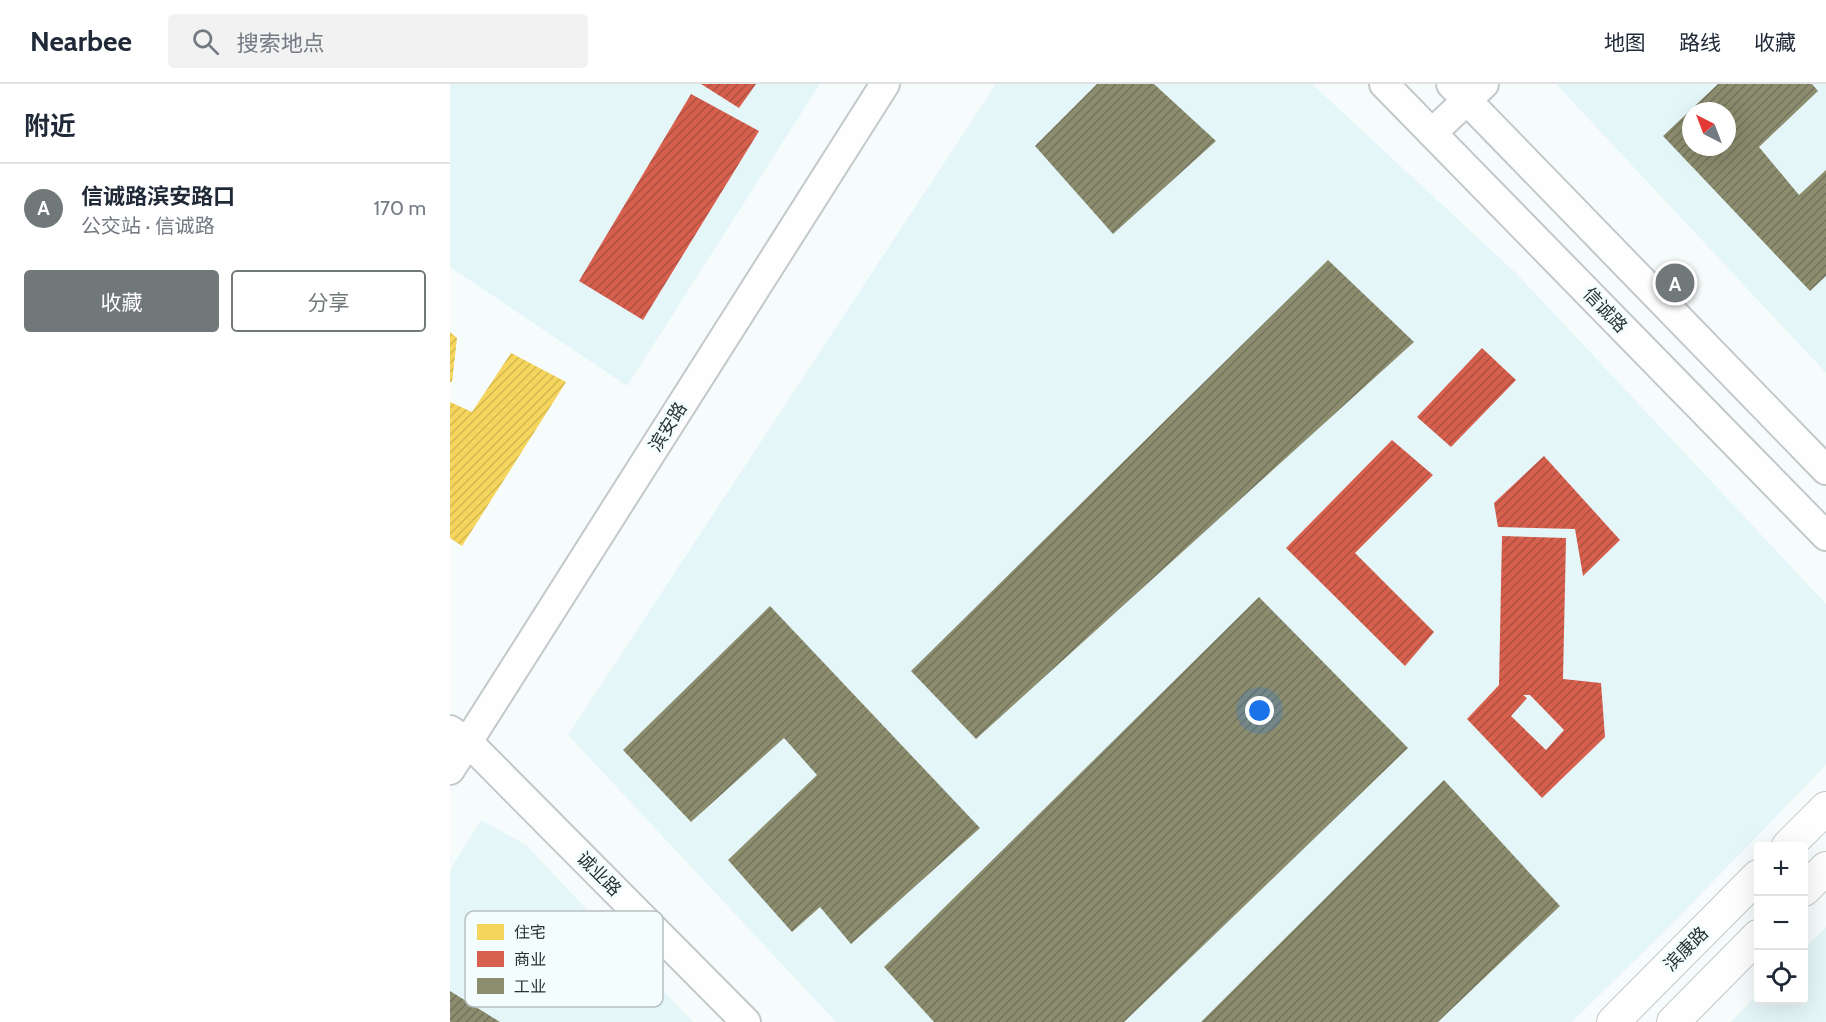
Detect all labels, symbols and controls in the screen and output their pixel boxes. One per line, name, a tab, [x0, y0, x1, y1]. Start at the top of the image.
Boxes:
search box	[168, 14, 588, 68]
text: Nearbee	[30, 24, 132, 58]
icon: search	[189, 25, 222, 58]
text: 搜索地点	[237, 30, 325, 57]
text: 地图	[1604, 30, 1646, 55]
text: 路线	[1679, 30, 1721, 55]
text: 收藏	[1754, 30, 1796, 55]
north arrow	[1682, 102, 1736, 156]
text: 附近	[24, 110, 76, 142]
text: 信诚路滨安路口	[81, 183, 235, 210]
text: A	[37, 196, 50, 220]
text: 170 m	[374, 196, 426, 220]
text: 公交站 · 信诚路	[81, 214, 215, 238]
pin: A	[1656, 260, 1694, 306]
button: 收藏	[24, 270, 219, 332]
button: 分享	[231, 270, 426, 332]
street label: 信诚路	[1578, 283, 1632, 337]
street label: 滨安路	[644, 398, 692, 456]
your location	[1245, 696, 1274, 725]
map controls	[1754, 842, 1808, 1004]
button: +	[1754, 842, 1808, 896]
street label: 诚业路	[572, 847, 626, 901]
button: −	[1754, 896, 1808, 950]
legend	[465, 911, 663, 1007]
street label: 滨康路	[1659, 922, 1713, 976]
text: 住宅	[514, 923, 546, 942]
text: 商业	[514, 950, 546, 969]
button: locate	[1754, 950, 1808, 1004]
text: 工业	[514, 977, 546, 996]

